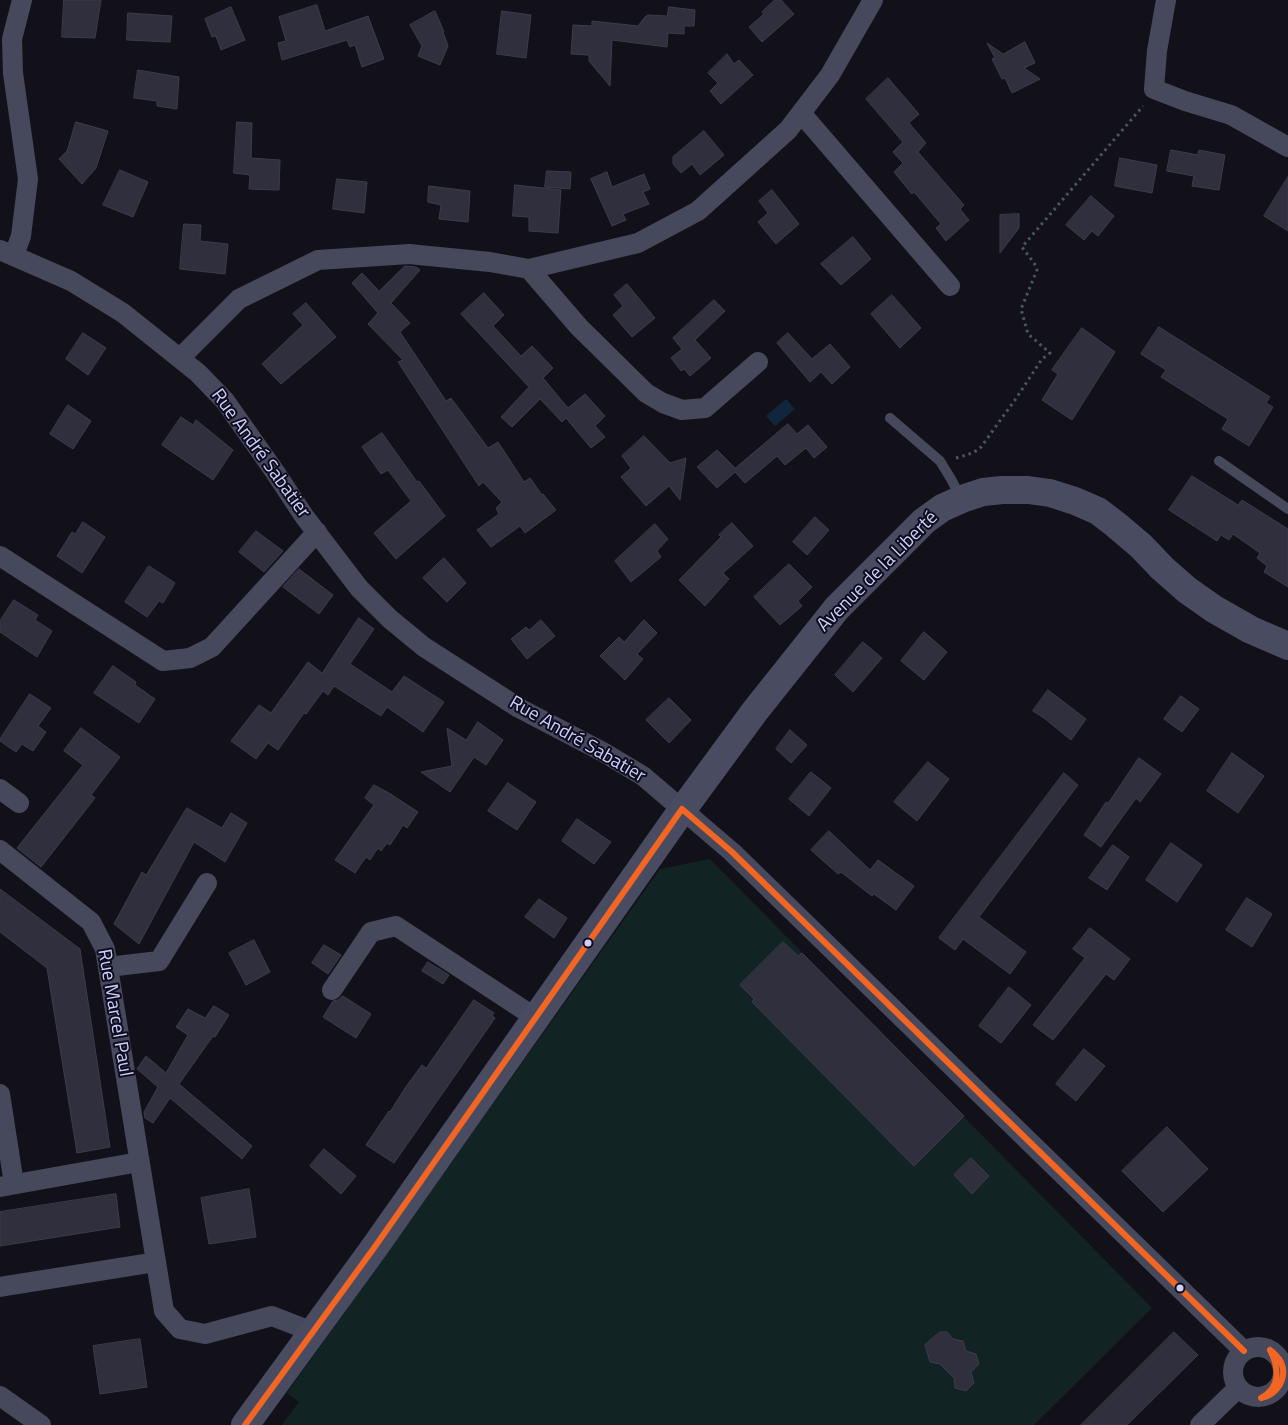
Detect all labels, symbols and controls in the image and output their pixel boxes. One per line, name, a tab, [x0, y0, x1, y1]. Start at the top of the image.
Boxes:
street label: Rue André Sabatier	[206, 385, 314, 523]
street label: Avenue de la Liberté	[813, 507, 943, 637]
street label: Rue André Sabatier	[505, 692, 649, 788]
unlabelled marker	[583, 938, 593, 948]
street label: Rue Marcel Paul	[92, 948, 136, 1078]
unlabelled marker	[1175, 1283, 1185, 1293]

